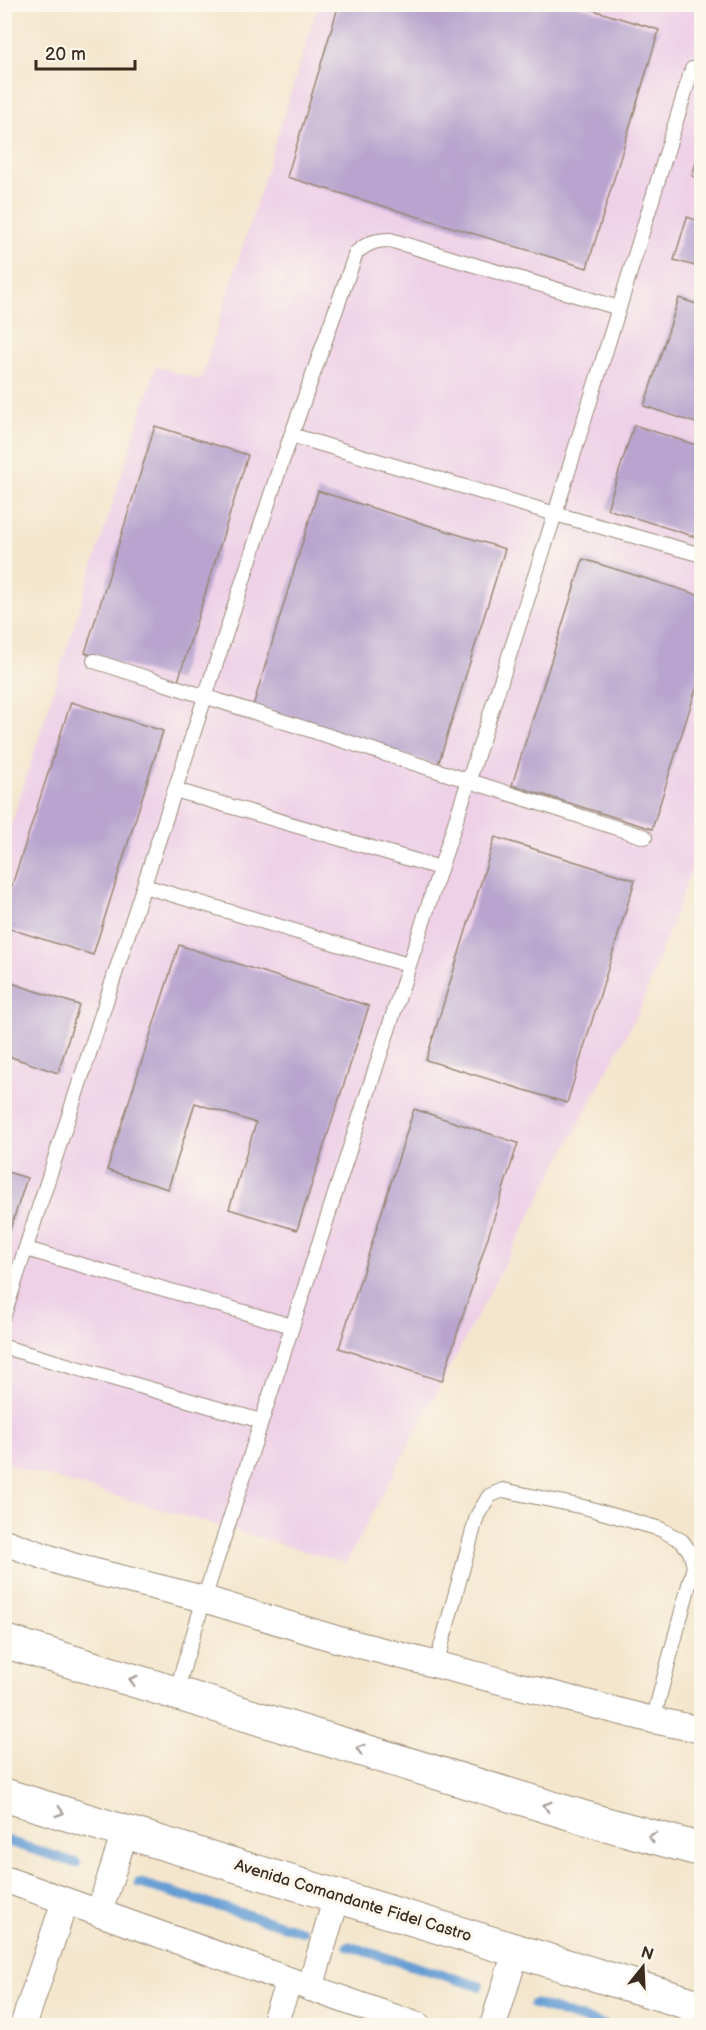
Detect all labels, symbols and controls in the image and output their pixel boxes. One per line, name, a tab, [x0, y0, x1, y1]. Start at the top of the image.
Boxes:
scale bar	[36, 33, 135, 71]
text: 20 m	[45, 44, 86, 65]
one-way arrow	[129, 1675, 139, 1687]
one-way arrow	[355, 1744, 366, 1756]
one-way arrow	[542, 1801, 552, 1813]
one-way arrow	[54, 1805, 65, 1817]
one-way arrow	[647, 1831, 657, 1844]
street label: Avenida Comandante Fidel Castro	[232, 1856, 474, 1946]
north arrow	[613, 1937, 673, 1997]
text: N	[639, 1943, 656, 1965]

